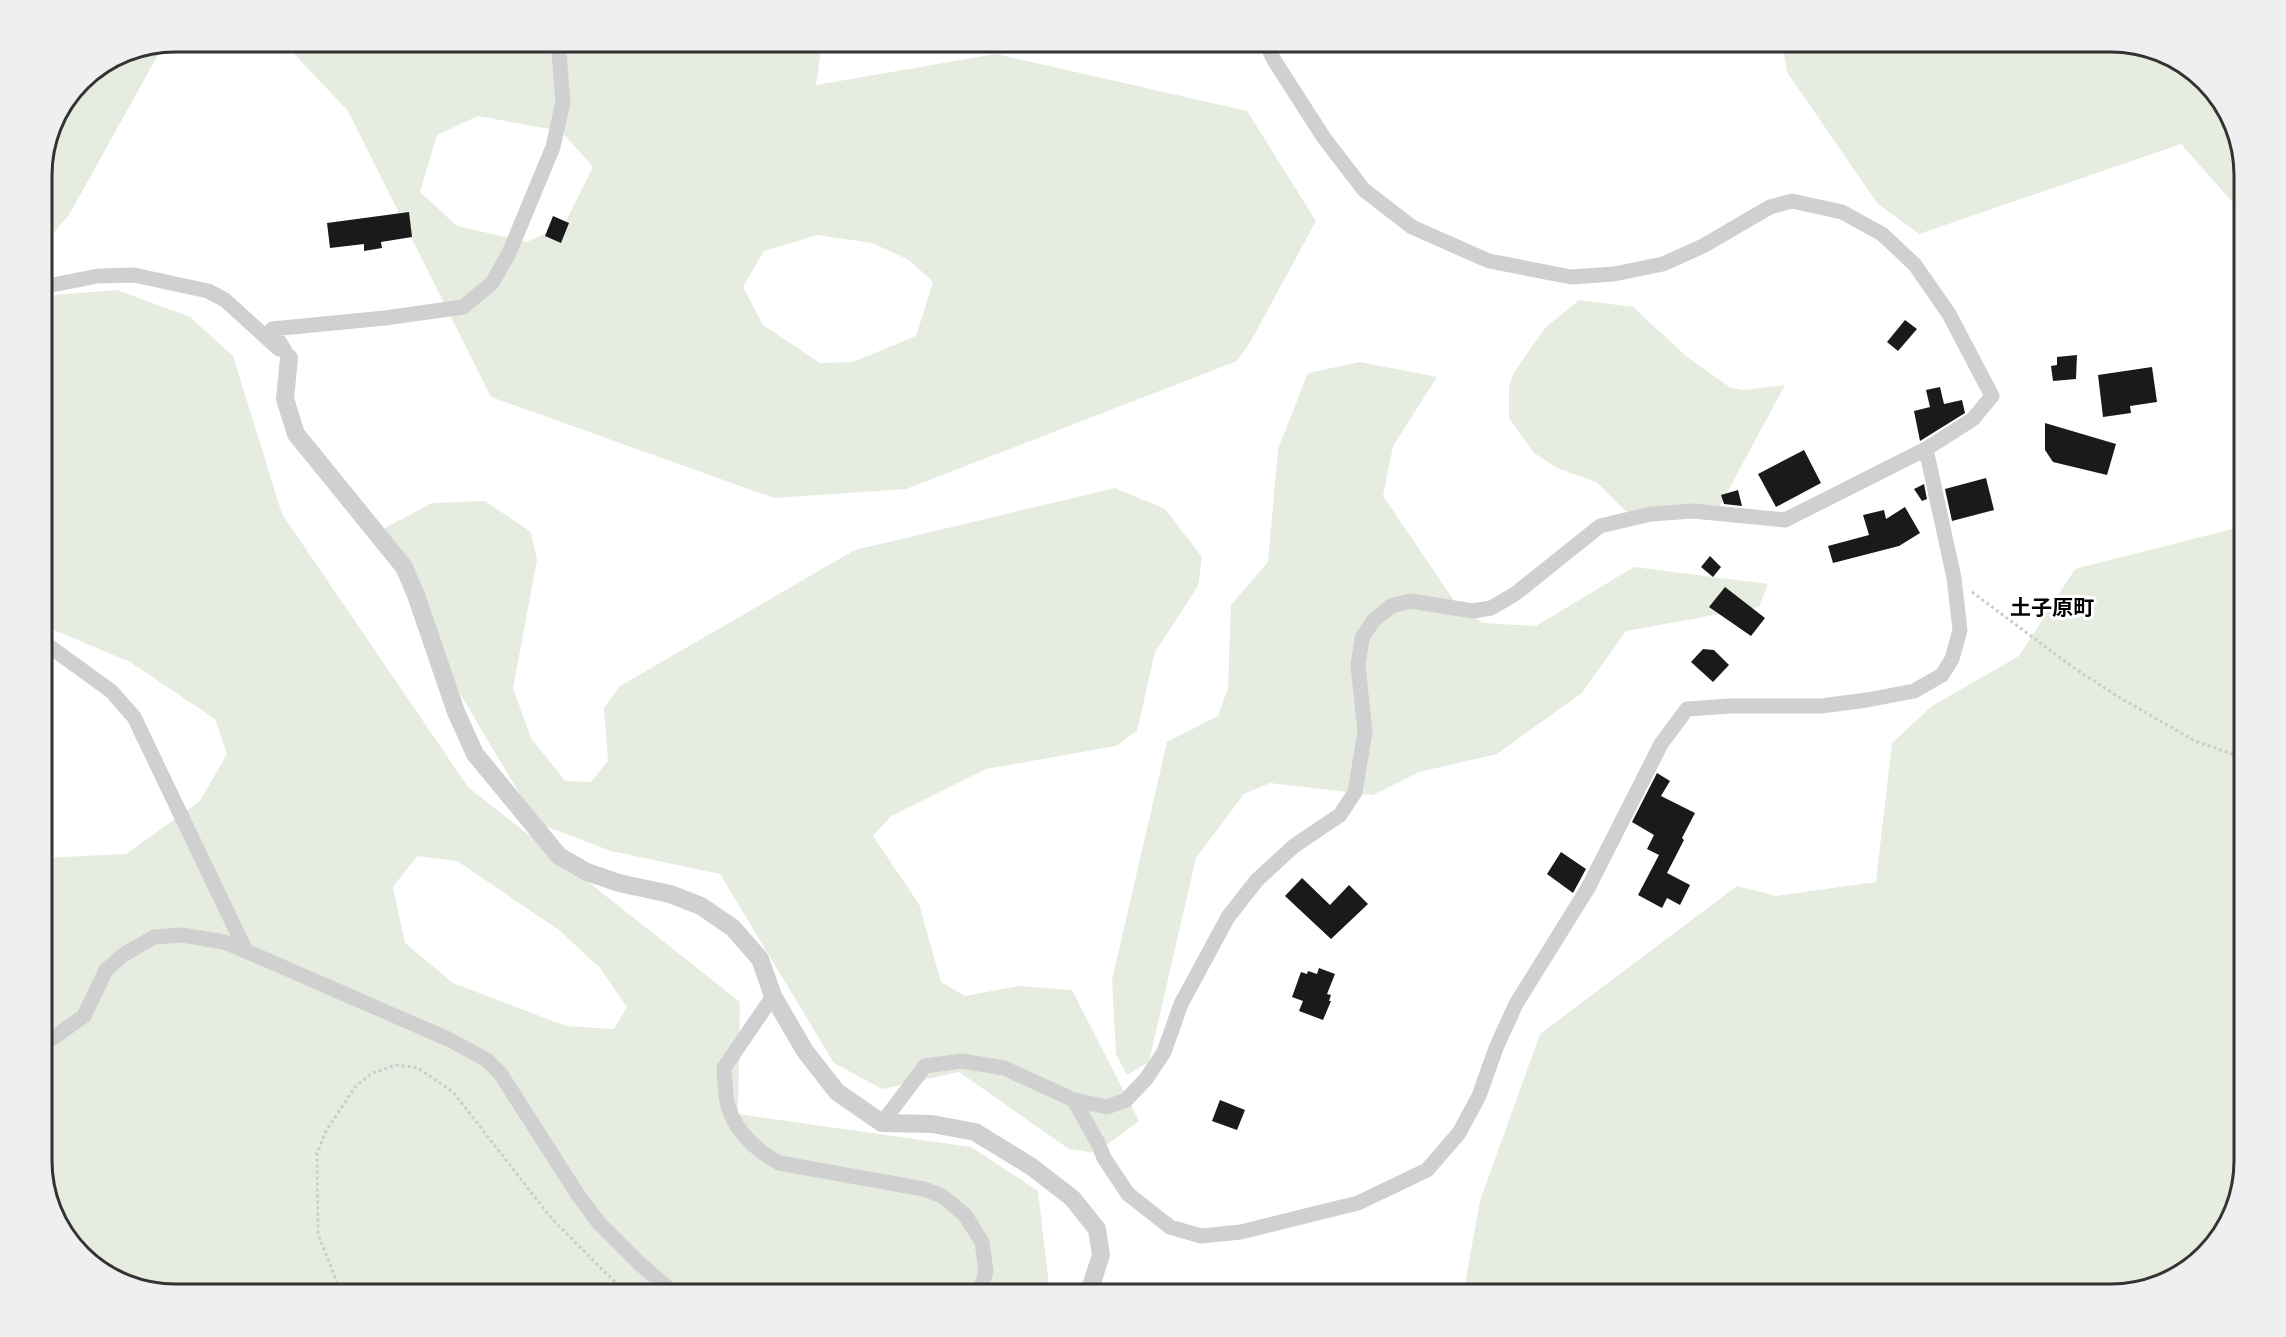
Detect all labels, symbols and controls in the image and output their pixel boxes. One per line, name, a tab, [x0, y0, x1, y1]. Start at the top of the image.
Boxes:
district label: 土子原町	[2010, 595, 2094, 620]

